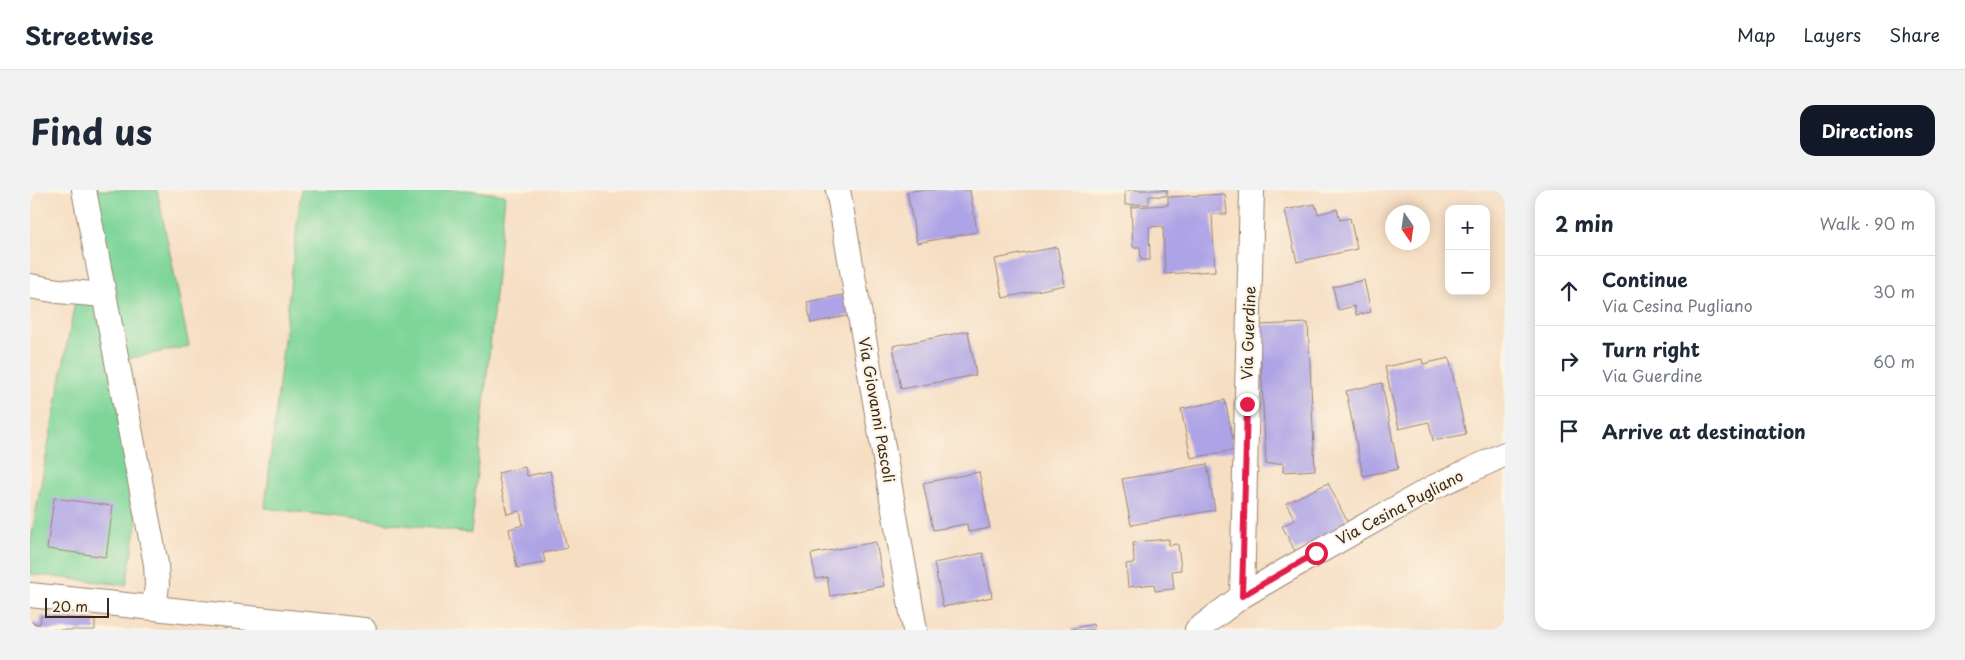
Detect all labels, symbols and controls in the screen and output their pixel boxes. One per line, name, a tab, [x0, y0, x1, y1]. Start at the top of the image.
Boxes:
text: Streetwise	[25, 17, 154, 53]
text: Map	[1737, 21, 1776, 48]
text: Layers	[1804, 21, 1861, 48]
text: Share	[1889, 21, 1940, 48]
text: Find us	[30, 104, 152, 157]
button: Directions	[1800, 105, 1935, 156]
north arrow	[1385, 205, 1430, 250]
map controls	[1445, 205, 1490, 295]
button: +	[1445, 205, 1490, 250]
text: 2 min	[1555, 207, 1614, 239]
text: Walk · 90 m	[1820, 211, 1915, 235]
button: −	[1445, 250, 1490, 295]
text: Continue	[1602, 265, 1688, 293]
icon: ahead	[1555, 277, 1583, 305]
text: 30 m	[1873, 279, 1915, 303]
street label: Via Guerdine	[1234, 285, 1261, 381]
text: Via Cesina Pugliano	[1602, 293, 1753, 317]
street label: Via Giovanni Pascoli	[853, 335, 902, 484]
text: Turn right	[1602, 335, 1700, 363]
icon: right	[1555, 347, 1583, 375]
text: 60 m	[1873, 349, 1915, 373]
text: Via Guerdine	[1602, 363, 1703, 387]
route end	[1236, 393, 1259, 416]
icon: arrive	[1555, 417, 1583, 445]
text: Arrive at destination	[1602, 417, 1806, 445]
street label: Via Cesina Pugliano	[1332, 463, 1467, 550]
route start	[1305, 542, 1328, 565]
scale bar	[45, 595, 109, 618]
text: 20 m	[52, 596, 88, 617]

